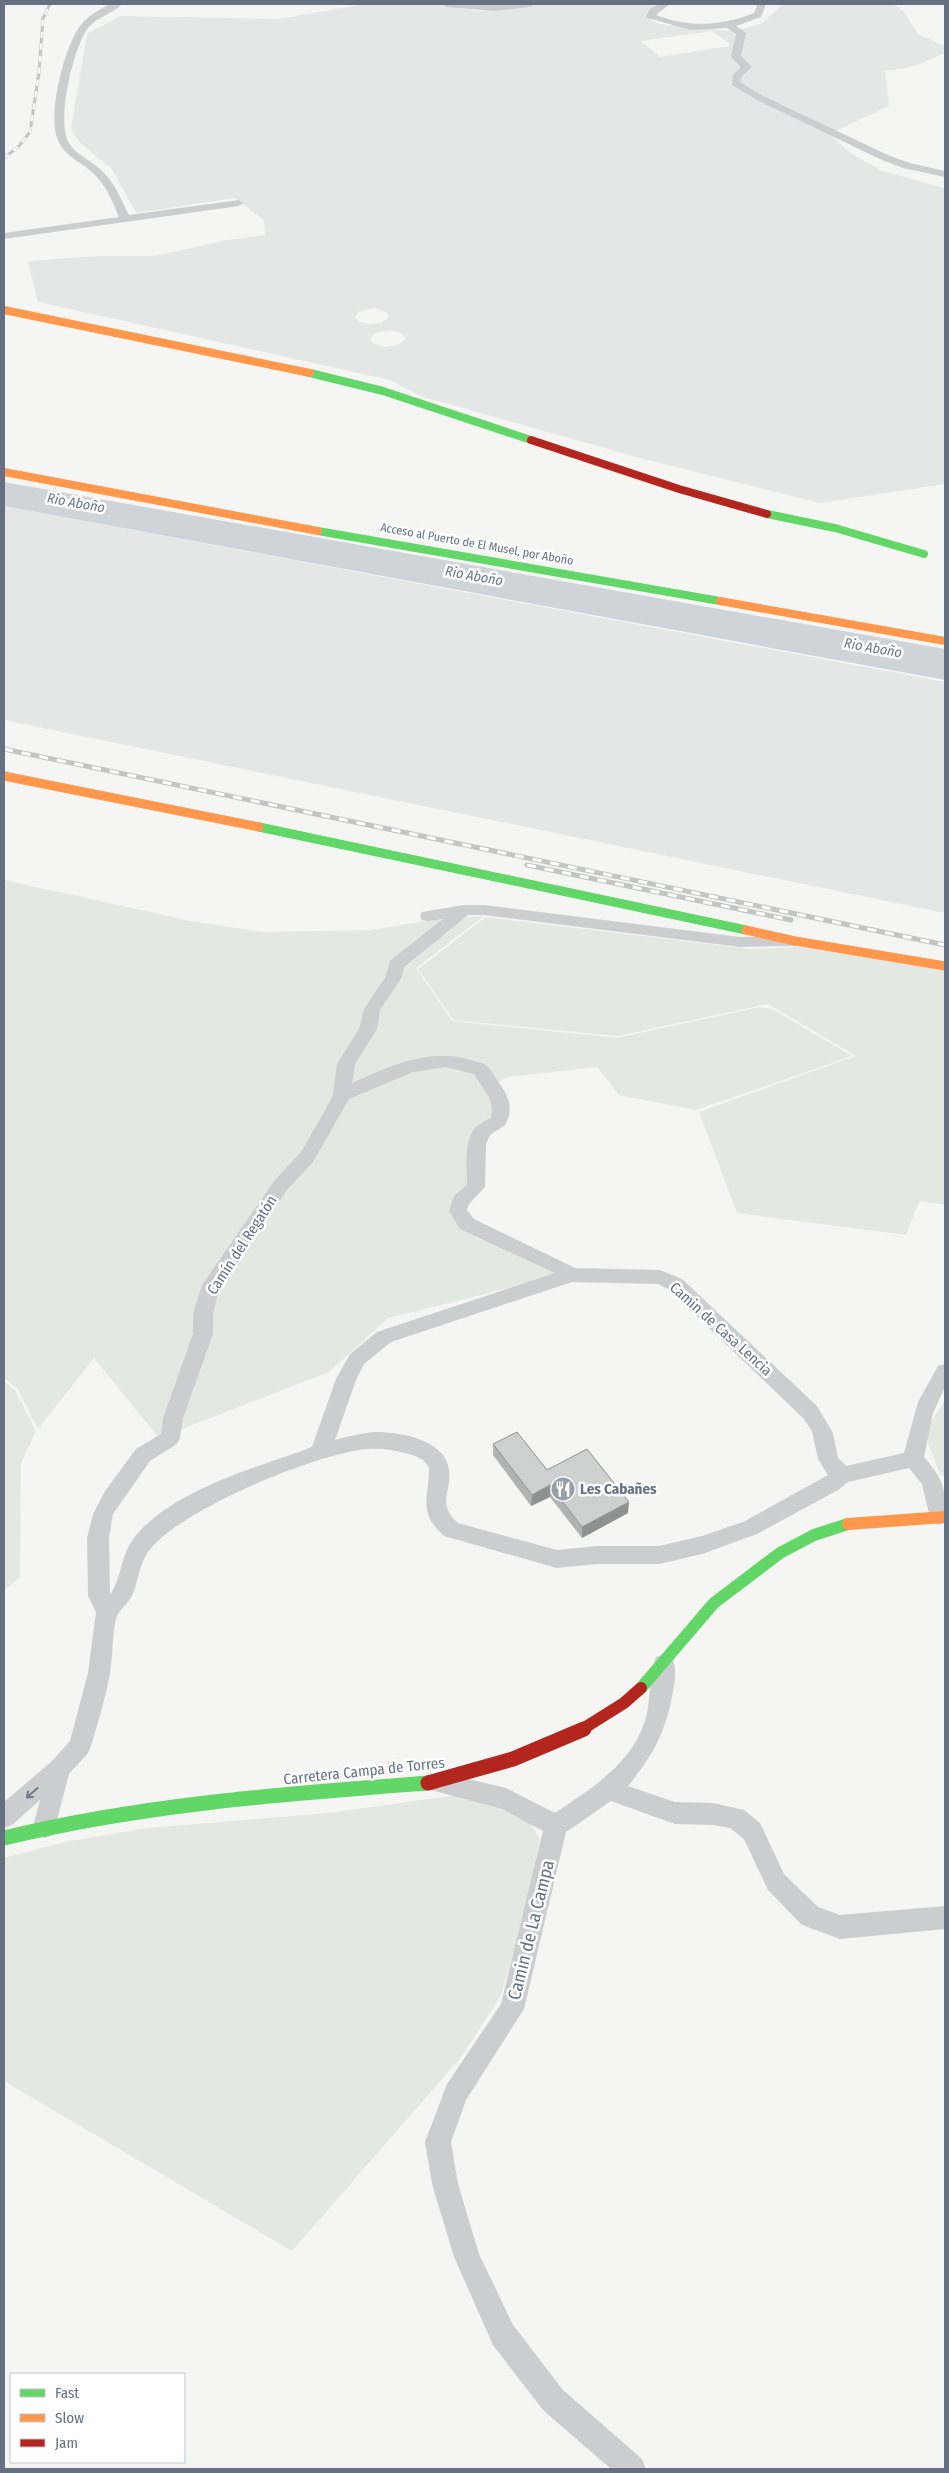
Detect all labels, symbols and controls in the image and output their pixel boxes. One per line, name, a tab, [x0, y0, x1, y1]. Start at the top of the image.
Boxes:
water label: Rio Aboño	[46, 490, 106, 516]
street label: Acceso al Puerto de El Musel, por Aboño	[379, 520, 575, 568]
water label: Rio Aboño	[444, 563, 504, 589]
water label: Rio Aboño	[843, 635, 903, 661]
street label: Camín del Regatón	[203, 1192, 281, 1298]
street label: Camin de Casa Lencia	[666, 1278, 776, 1380]
restaurant icon: Les Cabañes	[550, 1476, 576, 1502]
place label: Les Cabañes	[580, 1480, 657, 1498]
street label: Carretera Campa de Torres	[283, 1754, 445, 1788]
one-way arrow	[25, 1788, 38, 1799]
street label: Camin de La Campa	[503, 1858, 559, 2002]
legend	[10, 2373, 185, 2463]
text: Fast	[55, 2384, 79, 2402]
text: Slow	[55, 2409, 84, 2427]
text: Jam	[55, 2434, 78, 2452]

